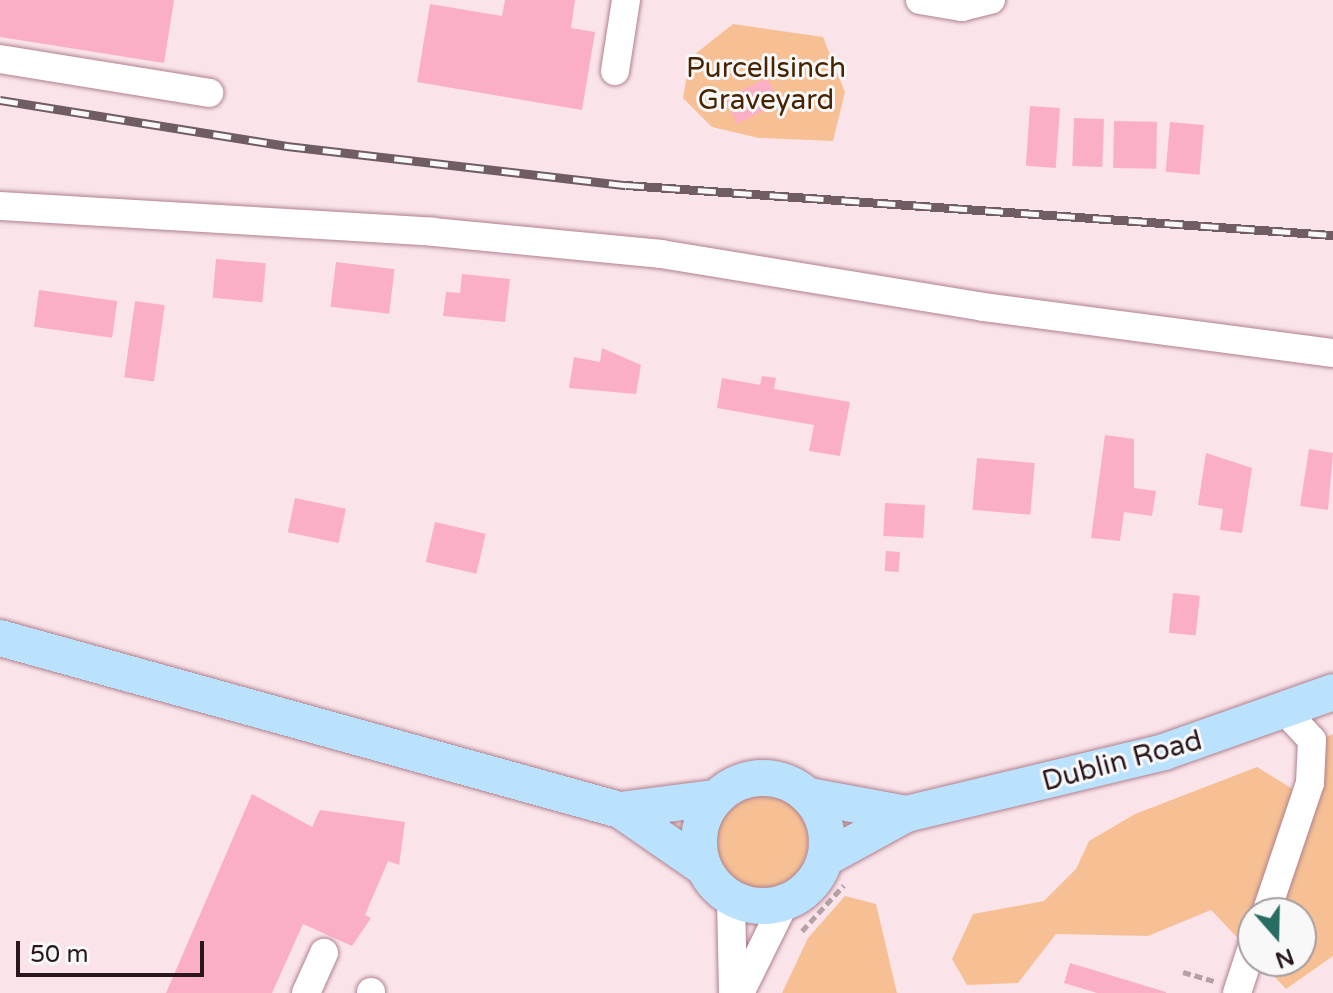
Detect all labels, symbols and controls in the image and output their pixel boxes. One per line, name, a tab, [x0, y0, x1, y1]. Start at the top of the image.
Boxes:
park label: Purcellsinch Graveyard	[686, 51, 846, 117]
street label: Dublin Road	[1038, 724, 1206, 798]
north arrow	[1237, 897, 1317, 977]
scale bar	[20, 925, 208, 975]
text: 50 m	[30, 940, 88, 969]
text: N	[1272, 942, 1297, 973]

